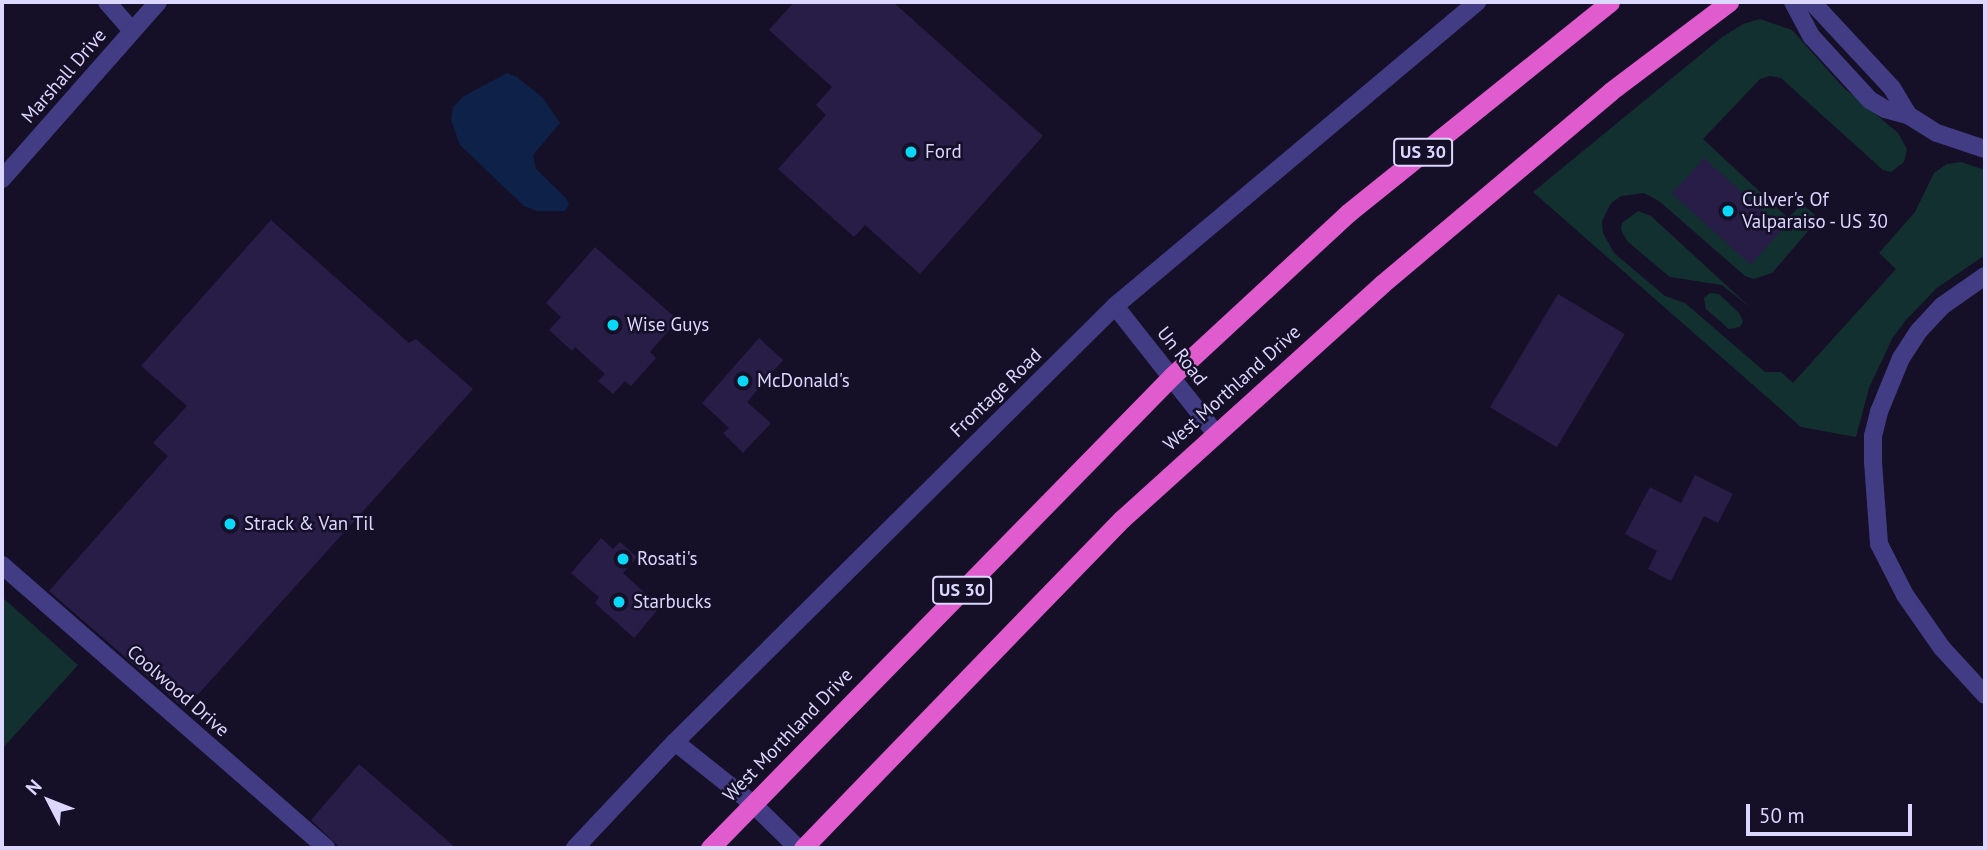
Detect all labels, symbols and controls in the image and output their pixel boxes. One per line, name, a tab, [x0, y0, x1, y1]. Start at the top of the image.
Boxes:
street label: Marshall Drive	[17, 24, 111, 128]
road number: US 30	[1392, 138, 1454, 167]
place label: Ford	[925, 141, 962, 163]
marker: Ford	[903, 144, 919, 160]
place label: Culver's Of Valparaiso - US 30	[1742, 189, 1891, 233]
marker: Culver's Of Valparaiso - US 30	[1720, 203, 1736, 219]
place label: Wise Guys	[627, 314, 709, 336]
marker: Wise Guys	[605, 317, 621, 333]
street label: West Morthland Drive	[1159, 321, 1305, 455]
street label: Un Road	[1152, 322, 1212, 390]
street label: Frontage Road	[946, 344, 1046, 442]
place label: McDonald's	[757, 370, 850, 392]
marker: McDonald's	[735, 373, 751, 389]
place label: Strack & Van Til	[244, 513, 376, 535]
marker: Strack & Van Til	[222, 516, 238, 532]
place label: Rosati's	[637, 548, 697, 570]
marker: Rosati's	[615, 551, 631, 567]
road number: US 30	[930, 576, 993, 604]
place label: Starbucks	[633, 591, 712, 613]
marker: Starbucks	[611, 594, 627, 610]
street label: Coolwood Drive	[122, 640, 234, 742]
street label: West Morthland Drive	[719, 664, 857, 806]
north arrow	[14, 766, 84, 836]
text: N	[20, 774, 46, 800]
scale bar	[1749, 790, 1915, 834]
text: 50 m	[1759, 802, 1805, 829]

